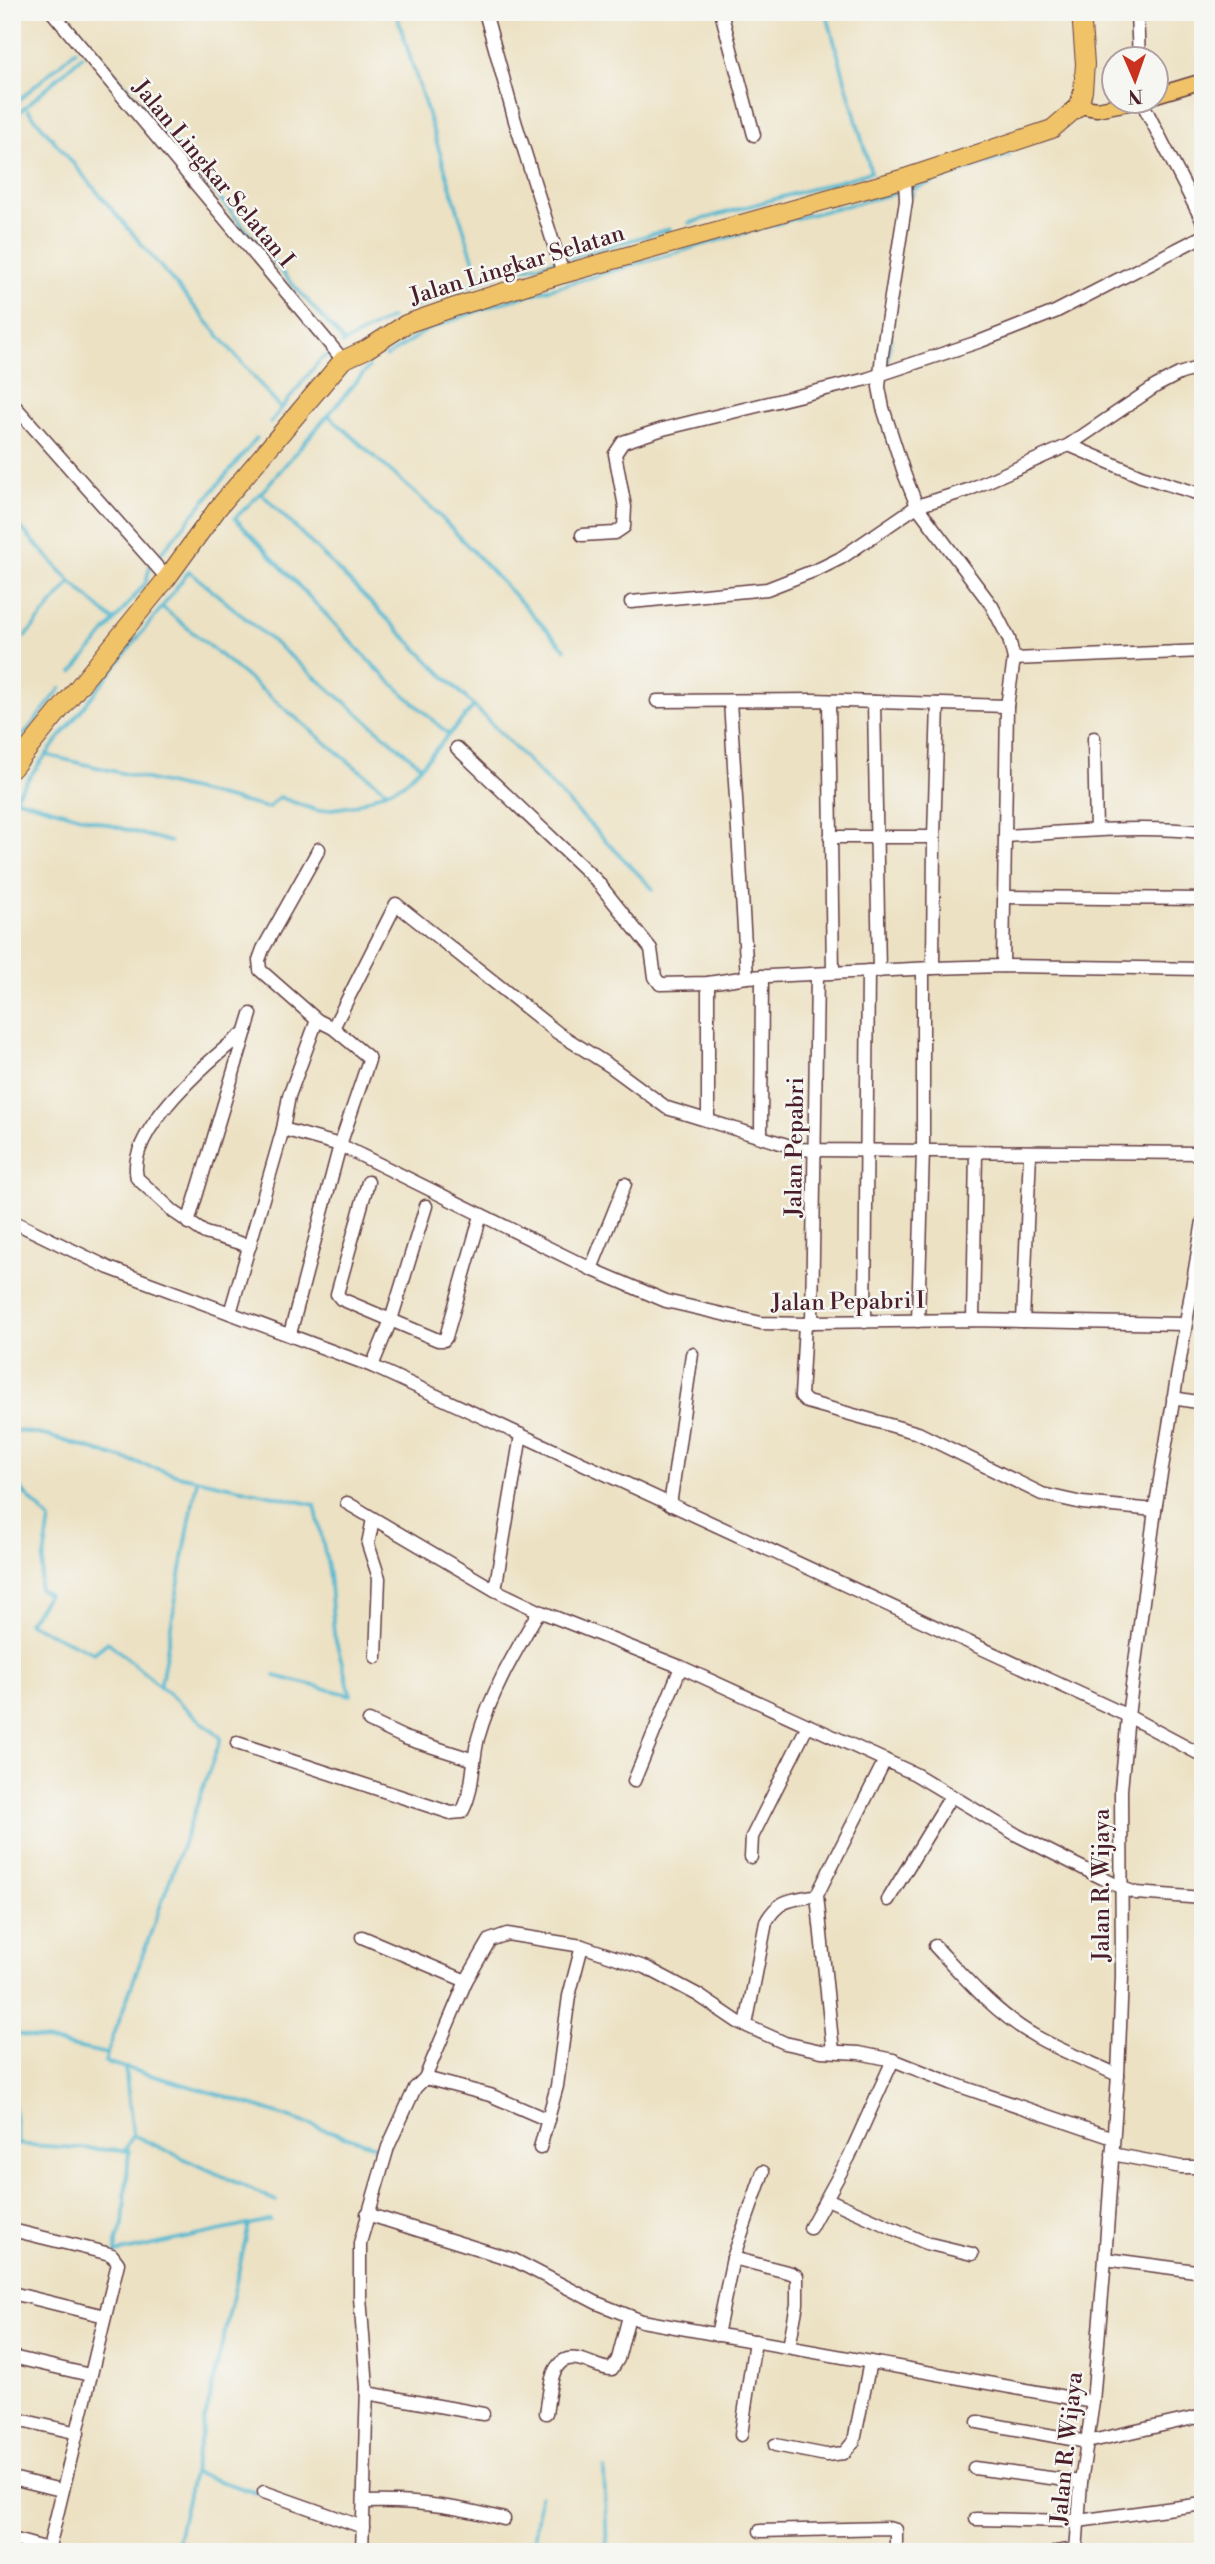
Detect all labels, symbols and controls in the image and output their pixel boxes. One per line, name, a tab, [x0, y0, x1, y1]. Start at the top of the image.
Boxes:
north arrow	[1100, 46, 1170, 116]
street label: Jalan Lingkar Selatan I	[126, 73, 300, 273]
text: N	[1128, 84, 1143, 108]
street label: Jalan Lingkar Selatan	[406, 219, 628, 311]
street label: Jalan Pepabri	[780, 1077, 810, 1218]
street label: Jalan Pepabri I	[770, 1287, 925, 1317]
street label: Jalan R. Wijaya	[1088, 1808, 1116, 1963]
street label: Jalan R. Wijaya	[1045, 2370, 1089, 2527]

